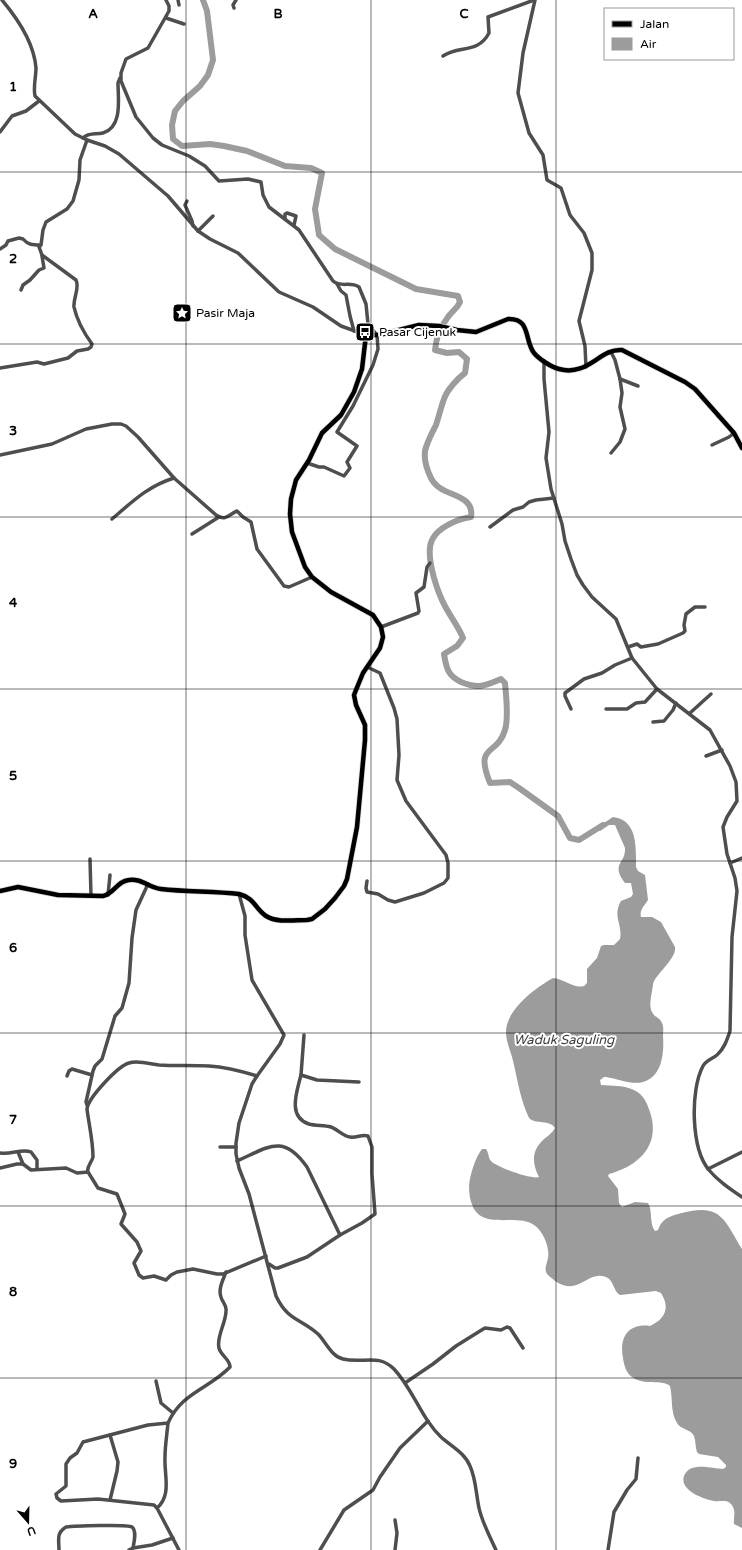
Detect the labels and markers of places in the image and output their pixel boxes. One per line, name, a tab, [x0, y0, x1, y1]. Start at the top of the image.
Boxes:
place icon: Pasir Maja	[171, 302, 193, 324]
place label: Pasir Maja	[196, 306, 255, 320]
bus stop icon: Pasar Cijenuk	[354, 321, 376, 343]
place label: Pasar Cijenuk	[379, 325, 456, 339]

